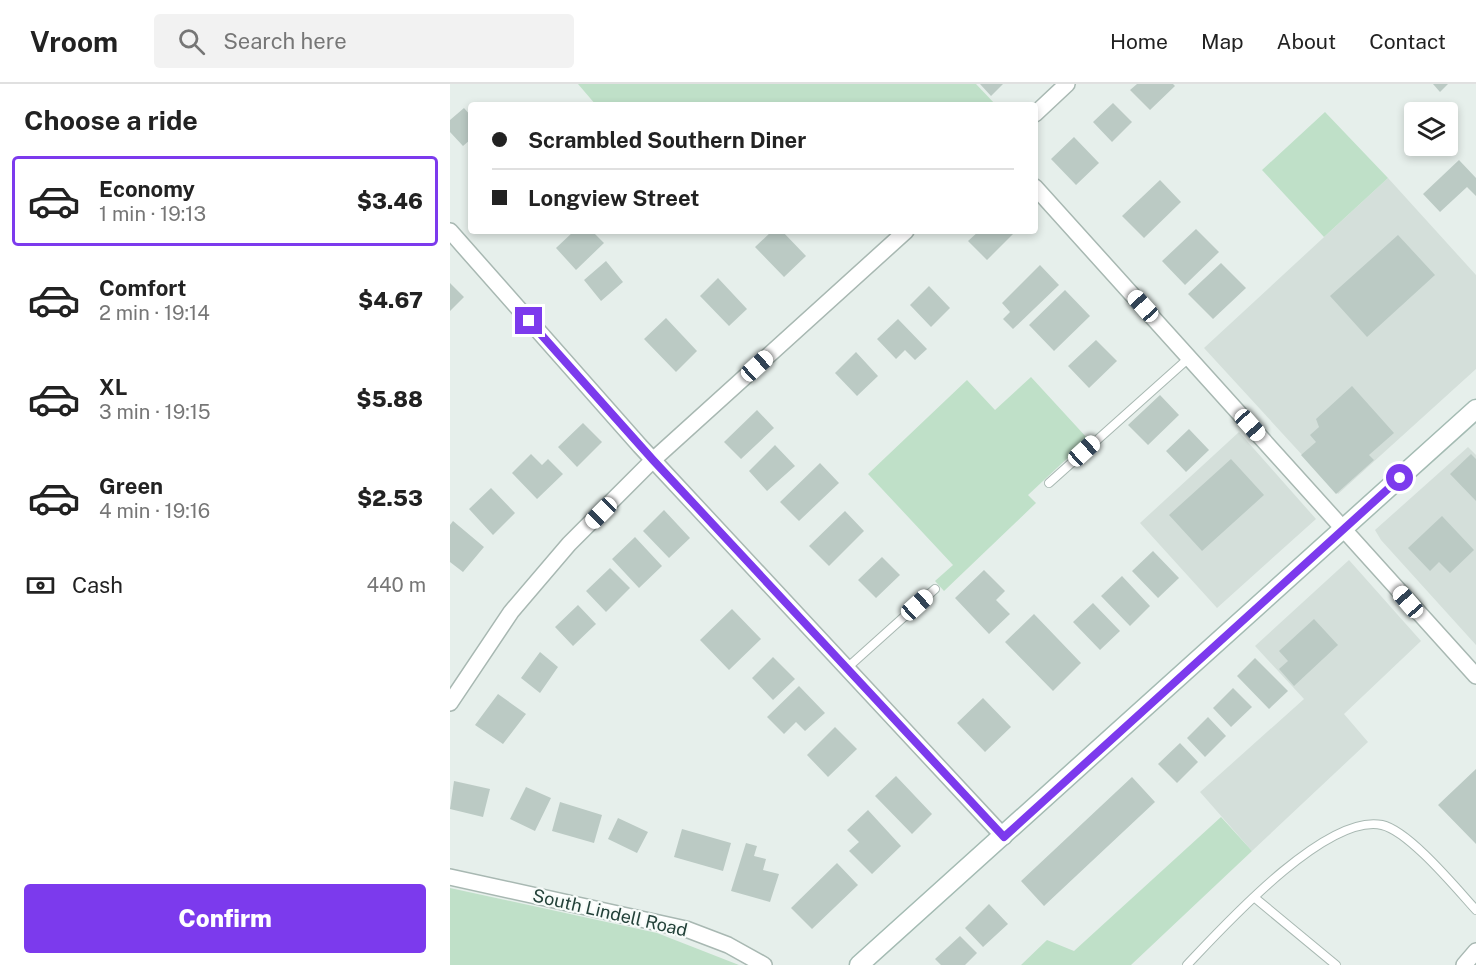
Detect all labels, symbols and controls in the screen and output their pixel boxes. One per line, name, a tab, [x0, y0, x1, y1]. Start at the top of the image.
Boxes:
search box	[154, 14, 574, 68]
text: Vroom	[30, 25, 118, 58]
icon: search	[175, 25, 208, 58]
text: Search here	[223, 28, 347, 54]
text: Home	[1110, 29, 1168, 54]
text: Map	[1201, 29, 1244, 54]
text: About	[1277, 29, 1336, 54]
text: Contact	[1369, 29, 1446, 54]
map controls	[1404, 102, 1458, 156]
button: layers	[1404, 102, 1458, 156]
text: Choose a ride	[24, 104, 198, 136]
text: Scrambled Southern Diner	[528, 127, 806, 153]
icon: car	[27, 174, 81, 228]
text: Economy	[99, 176, 195, 202]
text: Longview Street	[528, 185, 699, 211]
text: $3.46	[357, 188, 423, 214]
text: 1 min · 19:13	[99, 202, 206, 226]
icon: car	[27, 273, 81, 327]
text: Comfort	[99, 275, 186, 301]
text: $4.67	[358, 287, 423, 313]
car	[1124, 287, 1162, 325]
text: 2 min · 19:14	[99, 301, 210, 325]
route end	[515, 307, 542, 334]
car	[738, 347, 776, 385]
icon: car	[27, 372, 81, 426]
text: XL	[99, 374, 127, 400]
text: $5.88	[356, 386, 423, 412]
text: 3 min · 19:15	[99, 400, 211, 424]
car	[1231, 406, 1269, 444]
car	[1065, 432, 1103, 470]
route start	[1386, 464, 1413, 491]
icon: car	[27, 471, 81, 525]
text: Green	[99, 473, 163, 499]
text: $2.53	[357, 485, 423, 511]
car	[582, 494, 620, 532]
text: 4 min · 19:16	[99, 499, 210, 523]
icon: cash	[24, 569, 57, 602]
text: Cash	[72, 572, 123, 598]
text: 440 m	[366, 573, 426, 597]
car	[1389, 583, 1427, 621]
car	[898, 586, 936, 624]
button: Confirm	[24, 884, 426, 953]
street label: South Lindell Road	[531, 884, 690, 941]

